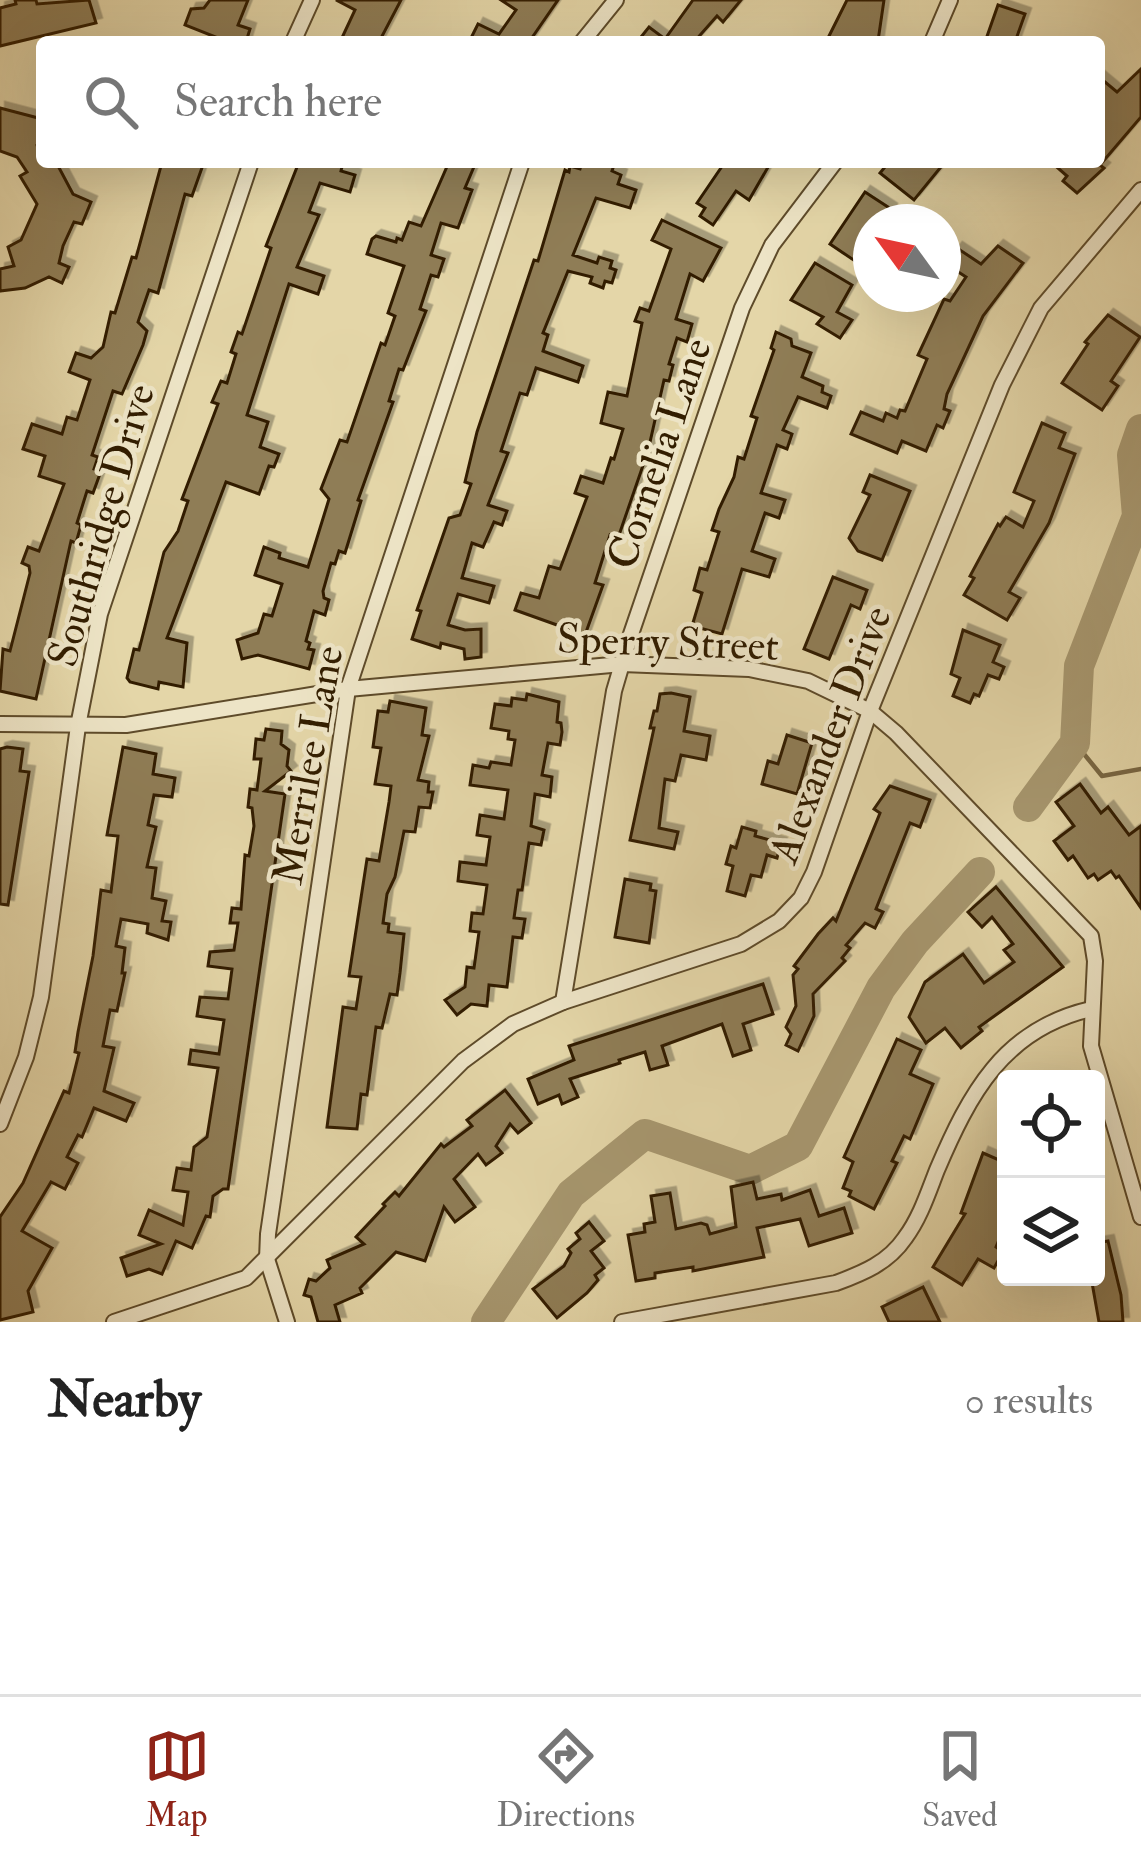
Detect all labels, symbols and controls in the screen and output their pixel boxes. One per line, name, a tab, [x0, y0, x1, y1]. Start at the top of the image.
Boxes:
search box	[36, 36, 1105, 168]
icon: search	[78, 69, 144, 135]
text: Search here	[174, 74, 382, 130]
north arrow	[853, 204, 961, 312]
street label: Cornelia Lane	[596, 331, 724, 576]
street label: Southridge Drive	[37, 378, 167, 673]
street label: Alexander Drive	[758, 599, 904, 872]
street label: Sperry Street	[556, 613, 780, 673]
street label: Merrilee Lane	[262, 642, 356, 889]
map controls	[997, 1070, 1105, 1286]
button: locate	[997, 1070, 1105, 1178]
button: layers	[997, 1178, 1105, 1286]
text: Nearby	[48, 1368, 201, 1432]
text: 0 results	[965, 1376, 1093, 1425]
tab: Map	[144, 1723, 210, 1836]
tab: Directions	[497, 1723, 635, 1836]
tab: Saved	[922, 1723, 997, 1836]

